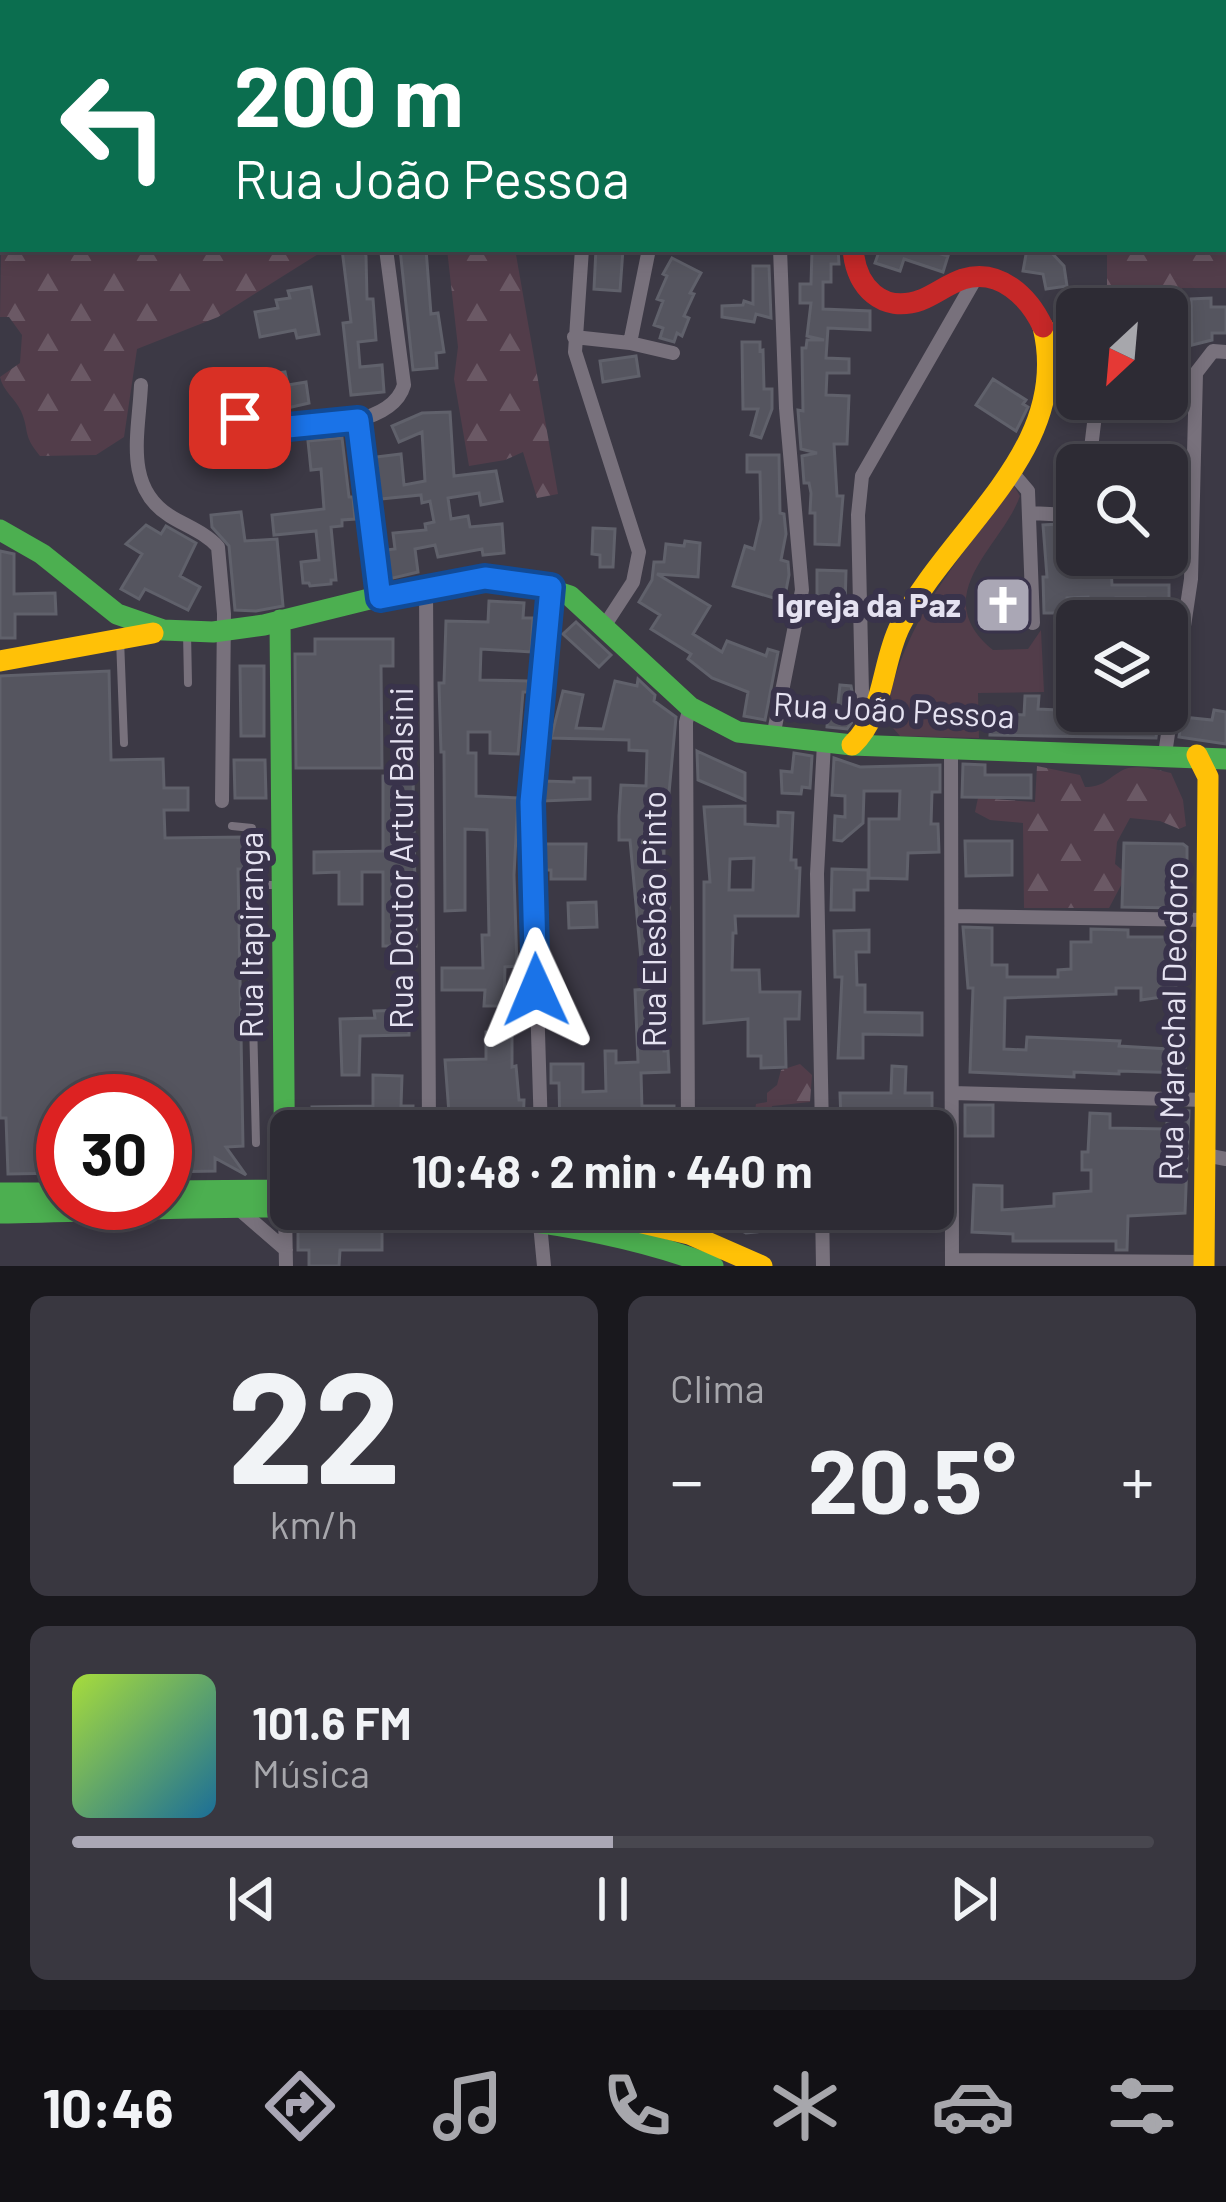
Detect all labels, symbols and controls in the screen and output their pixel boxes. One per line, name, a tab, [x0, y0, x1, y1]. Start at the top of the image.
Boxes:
text: 200 m	[234, 43, 464, 144]
icon: left	[36, 48, 192, 204]
text: Rua João Pessoa	[234, 145, 630, 210]
north arrow	[1056, 288, 1188, 420]
map controls	[1056, 288, 1188, 732]
pin	[189, 367, 291, 469]
icon: arrive	[207, 385, 273, 451]
button: search	[1056, 444, 1188, 576]
church icon: Igreja da Paz	[972, 574, 1034, 636]
place label: Igreja da Paz	[777, 584, 961, 624]
button: layers	[1056, 600, 1188, 732]
street label: Rua João Pessoa	[772, 683, 1016, 735]
street label: Rua Doutor Artur Balsini	[380, 687, 420, 1029]
street label: Rua Elesbão Pinto	[633, 791, 673, 1047]
street label: Rua Itapiranga	[230, 832, 270, 1038]
street label: Rua Marechal Deodoro	[1149, 861, 1195, 1181]
position arrow	[473, 927, 599, 1053]
speed limit sign: 30	[36, 1074, 192, 1230]
text: 10:48 · 2 min · 440 m	[411, 1143, 813, 1197]
text: 22	[227, 1328, 401, 1515]
text: Clima	[670, 1364, 765, 1411]
text: 20.5°	[808, 1424, 1016, 1532]
text: −	[670, 1439, 703, 1518]
text: +	[1121, 1439, 1154, 1518]
text: km/h	[270, 1500, 358, 1547]
text: 101.6 FM	[252, 1695, 412, 1749]
text: Música	[252, 1749, 370, 1796]
icon: previous	[219, 1866, 285, 1932]
icon: pause	[580, 1866, 646, 1932]
icon: next	[941, 1866, 1007, 1932]
icon: directions	[258, 2064, 342, 2148]
icon: music	[426, 2064, 510, 2148]
icon: phone	[595, 2064, 679, 2148]
icon: climate	[763, 2064, 847, 2148]
icon: car	[931, 2064, 1015, 2148]
icon: filters	[1100, 2064, 1184, 2148]
text: 10:46	[42, 2074, 173, 2139]

